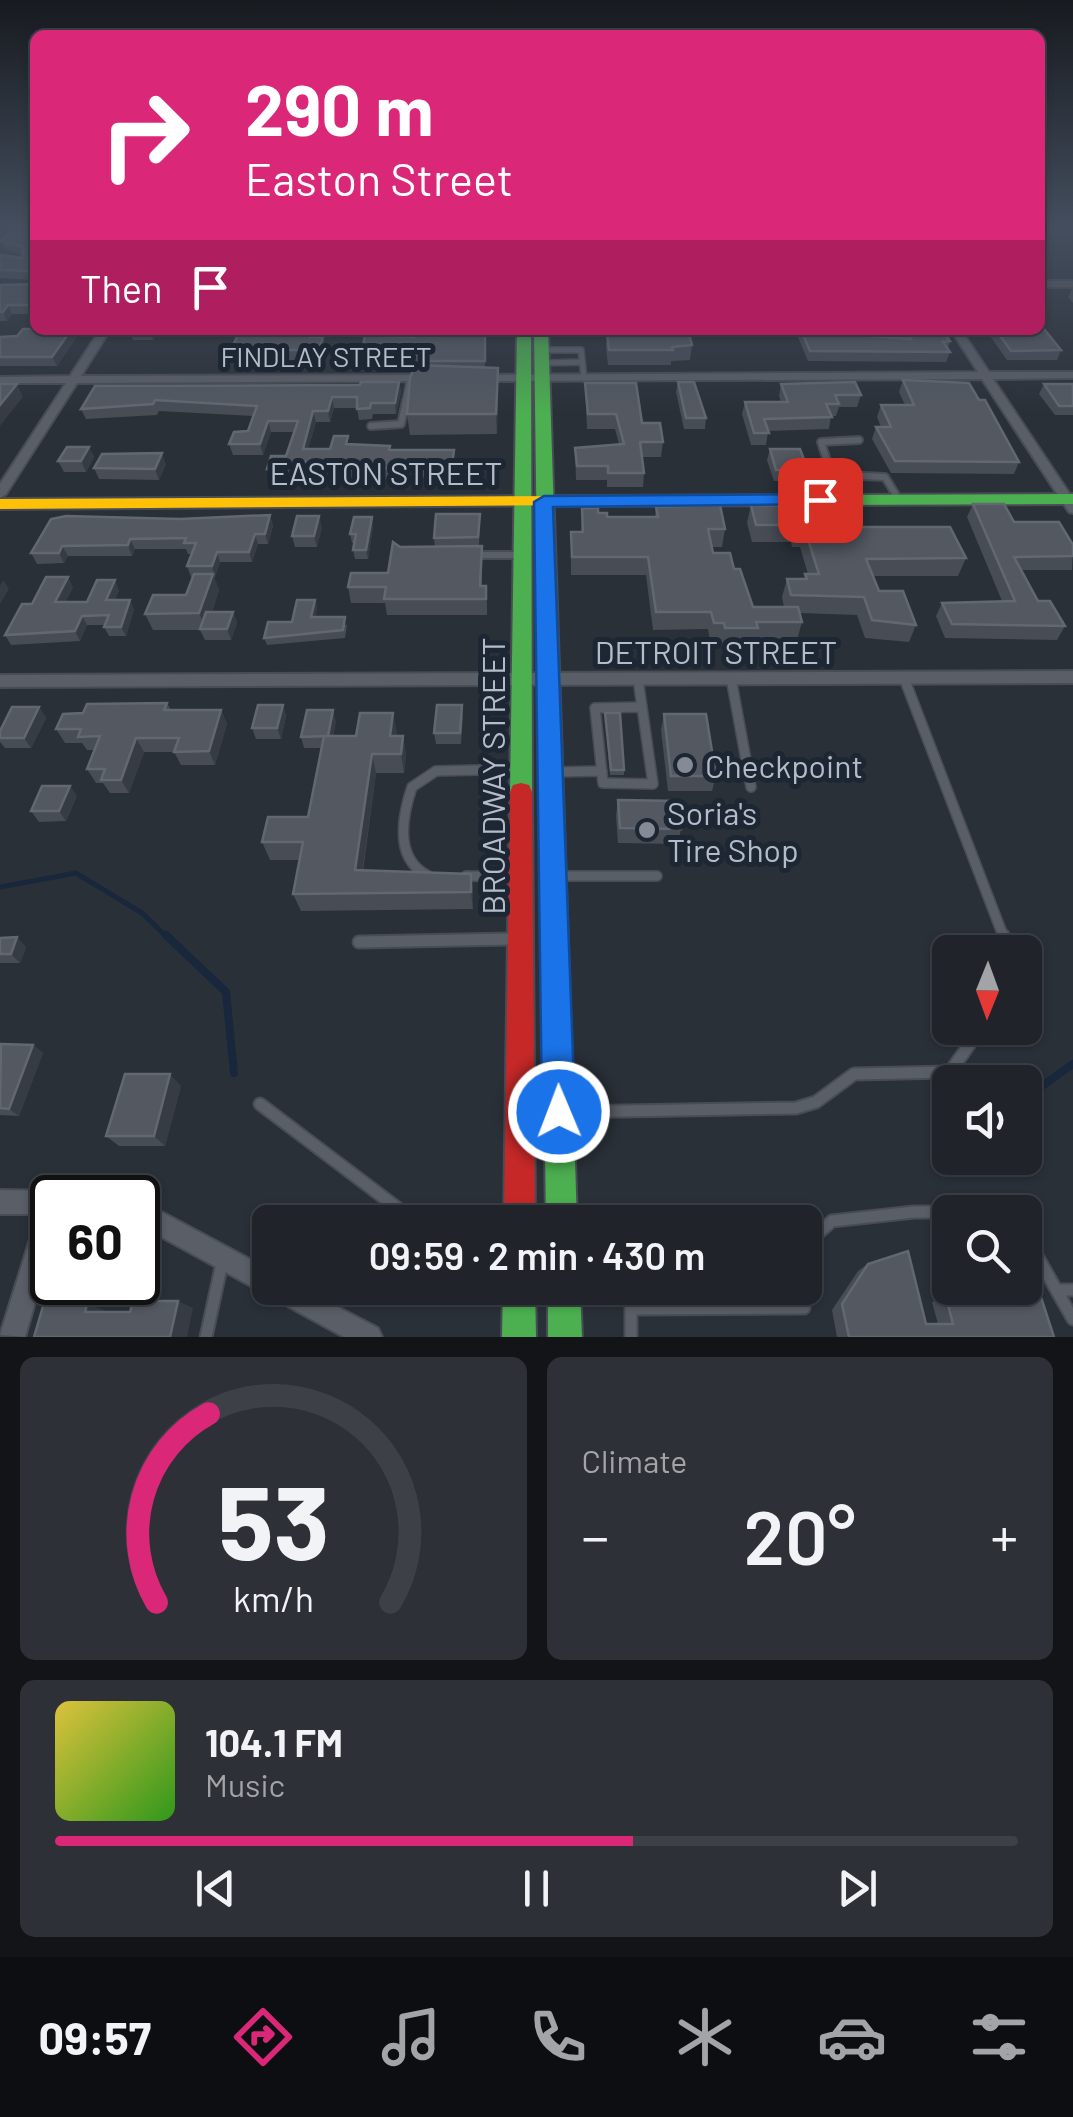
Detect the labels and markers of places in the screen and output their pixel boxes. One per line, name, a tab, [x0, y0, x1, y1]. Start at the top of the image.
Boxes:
pin	[778, 458, 863, 543]
place label: Checkpoint	[705, 746, 863, 784]
marker: Checkpoint	[674, 754, 696, 776]
place label: Soria's Tire Shop	[667, 793, 799, 868]
marker: Soria's Tire Shop	[636, 819, 658, 841]

